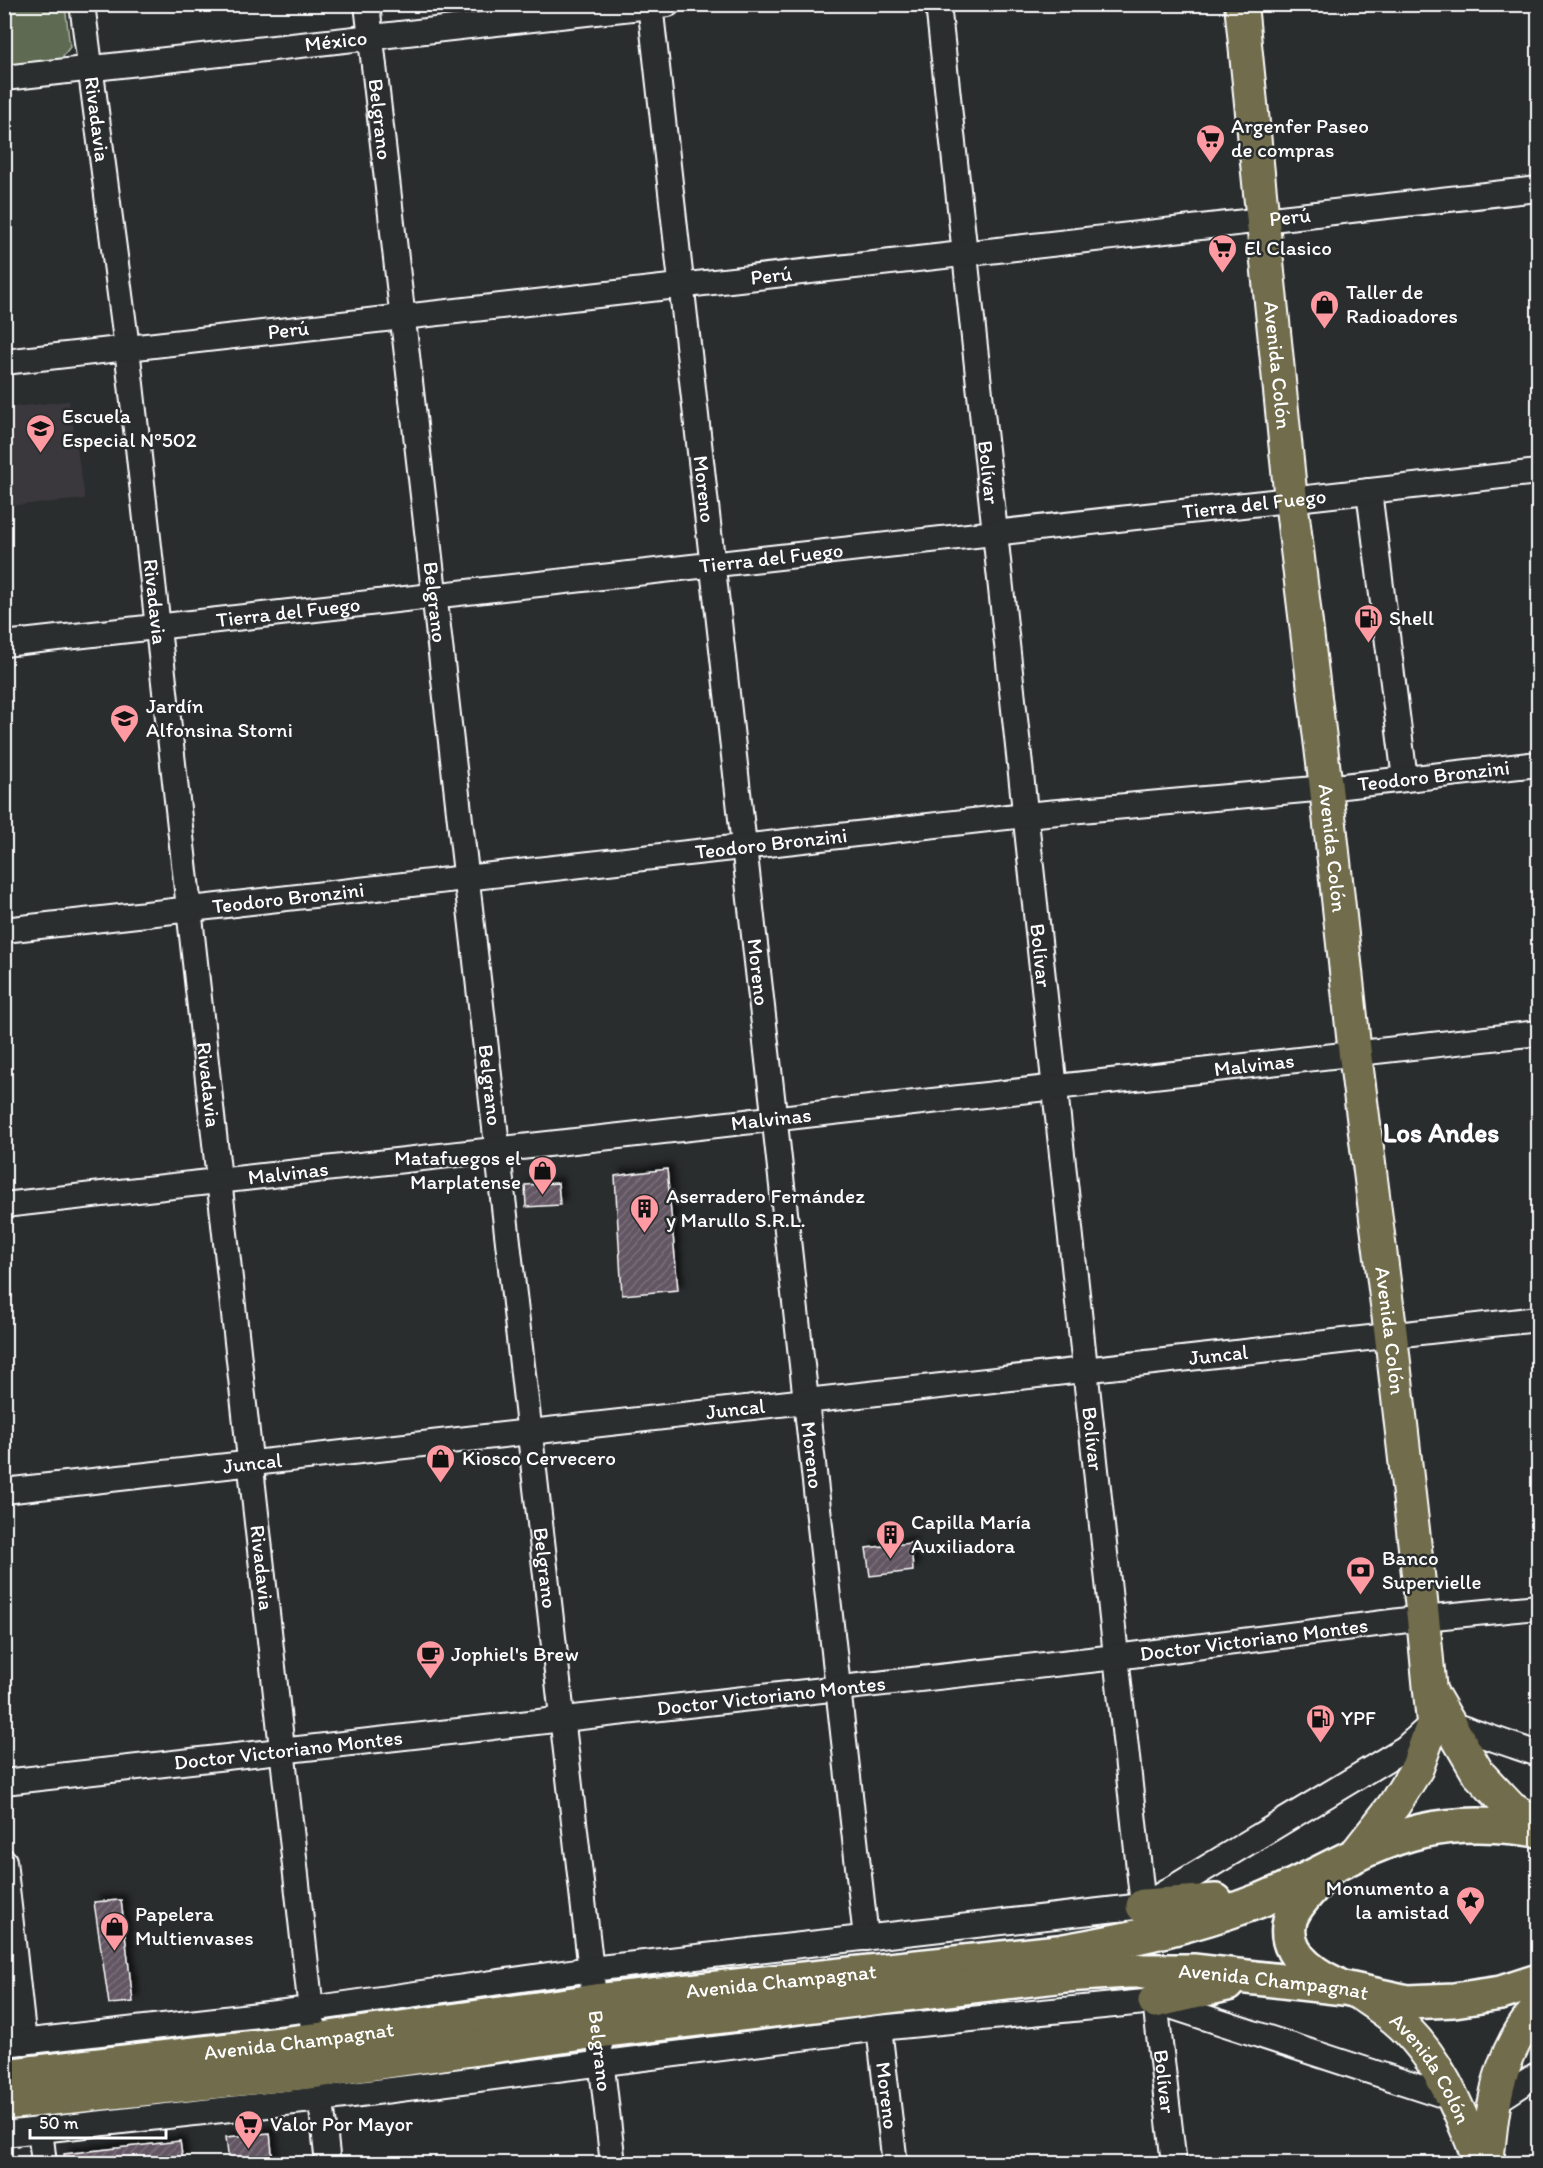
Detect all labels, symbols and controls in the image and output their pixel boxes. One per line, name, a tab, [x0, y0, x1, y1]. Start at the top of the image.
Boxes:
street label: México	[303, 25, 368, 56]
street label: Rivadavia	[80, 75, 115, 163]
street label: Belgrano	[364, 77, 398, 161]
place label: Argenfer Paseo de compras	[1231, 113, 1369, 162]
supermarket icon: Argenfer Paseo de compras	[1194, 122, 1226, 164]
street label: Perú	[1268, 202, 1312, 231]
supermarket icon: El Clasico	[1207, 232, 1239, 274]
place label: El Clasico	[1244, 235, 1332, 260]
street label: Perú	[749, 260, 793, 290]
place label: Taller de Radioadores	[1346, 279, 1458, 328]
shop icon: Taller de Radioadores	[1309, 288, 1341, 330]
street label: Avenida Colón	[1259, 300, 1297, 430]
street label: Perú	[266, 315, 310, 344]
place label: Escuela Especial Nº502	[62, 403, 197, 452]
school or university icon: Escuela Especial Nº502	[25, 412, 57, 454]
street label: Bolívar	[973, 439, 1005, 506]
street label: Moreno	[688, 454, 721, 524]
street label: Tierra del Fuego	[1181, 483, 1328, 524]
street label: Tierra del Fuego	[698, 537, 845, 578]
street label: Rivadavia	[138, 557, 173, 645]
street label: Belgrano	[419, 560, 453, 644]
street label: Tierra del Fuego	[215, 591, 362, 632]
fuel station icon: Shell	[1352, 602, 1384, 644]
place label: Shell	[1389, 605, 1434, 630]
place label: Jardín Alfonsina Storni	[146, 693, 293, 742]
school or university icon: Jardín Alfonsina Storni	[109, 702, 141, 744]
street label: Teodoro Bronzini	[1356, 754, 1511, 796]
street label: Avenida Colón	[1314, 783, 1352, 913]
street label: Teodoro Bronzini	[694, 822, 848, 864]
street label: Teodoro Bronzini	[211, 877, 365, 918]
street label: Bolívar	[1025, 922, 1057, 989]
street label: Moreno	[742, 937, 775, 1007]
street label: Rivadavia	[192, 1041, 226, 1129]
street label: Belgrano	[474, 1043, 508, 1127]
street label: Malvinas	[1213, 1047, 1296, 1081]
street label: Malvinas	[730, 1102, 813, 1135]
district label: Los Andes	[1383, 1116, 1499, 1149]
place label: Matafuegos el Marplatense	[394, 1145, 521, 1194]
shop icon: Matafuegos el Marplatense	[526, 1154, 558, 1196]
street label: Malvinas	[247, 1156, 330, 1190]
place label: Aserradero Fernández y Marullo S.R.L.	[666, 1183, 865, 1232]
building icon: Aserradero Fernández y Marullo S.R.L.	[629, 1192, 661, 1234]
street label: Avenida Colón	[1370, 1265, 1411, 1396]
street label: Juncal	[1187, 1339, 1249, 1370]
street label: Juncal	[704, 1393, 766, 1424]
street label: Bolívar	[1077, 1405, 1109, 1472]
street label: Moreno	[796, 1420, 829, 1490]
shop icon: Kiosco Cervecero	[425, 1442, 457, 1484]
place label: Kiosco Cervecero	[462, 1445, 616, 1470]
street label: Juncal	[221, 1447, 283, 1478]
place label: Capilla María Auxiliadora	[911, 1509, 1031, 1558]
building icon: Capilla María Auxiliadora	[874, 1518, 906, 1560]
street label: Rivadavia	[245, 1524, 280, 1612]
street label: Belgrano	[529, 1526, 563, 1610]
place label: Banco Supervielle	[1382, 1545, 1481, 1594]
bank icon: Banco Supervielle	[1345, 1554, 1377, 1596]
street label: Doctor Victoriano Montes	[1138, 1612, 1369, 1666]
cafe icon: Jophiel's Brew	[414, 1638, 446, 1680]
place label: Jophiel's Brew	[451, 1641, 579, 1666]
street label: Doctor Victoriano Montes	[655, 1670, 887, 1721]
fuel station icon: YPF	[1304, 1702, 1336, 1744]
place label: YPF	[1341, 1705, 1376, 1730]
street label: Doctor Victoriano Montes	[172, 1724, 404, 1775]
place label: Monumento a la amistad	[1326, 1875, 1449, 1924]
place icon: Monumento a la amistad	[1454, 1884, 1486, 1926]
place label: Papelera Multienvases	[135, 1901, 254, 1950]
shop icon: Papelera Multienvases	[98, 1910, 130, 1952]
street label: Avenida Champagnat	[685, 1958, 878, 2003]
street label: Avenida Champagnat	[1178, 1958, 1371, 2005]
street label: Avenida Colón	[1385, 2007, 1476, 2128]
street label: Belgrano	[584, 2009, 618, 2093]
street label: Avenida Champagnat	[202, 2016, 396, 2065]
street label: Bolívar	[1149, 2048, 1181, 2115]
street label: Moreno	[871, 2061, 904, 2130]
scale bar	[30, 2102, 166, 2140]
supermarket icon: Valor Por Mayor	[233, 2108, 265, 2150]
place label: Valor Por Mayor	[270, 2111, 413, 2136]
text: 50 m	[39, 2112, 79, 2134]

